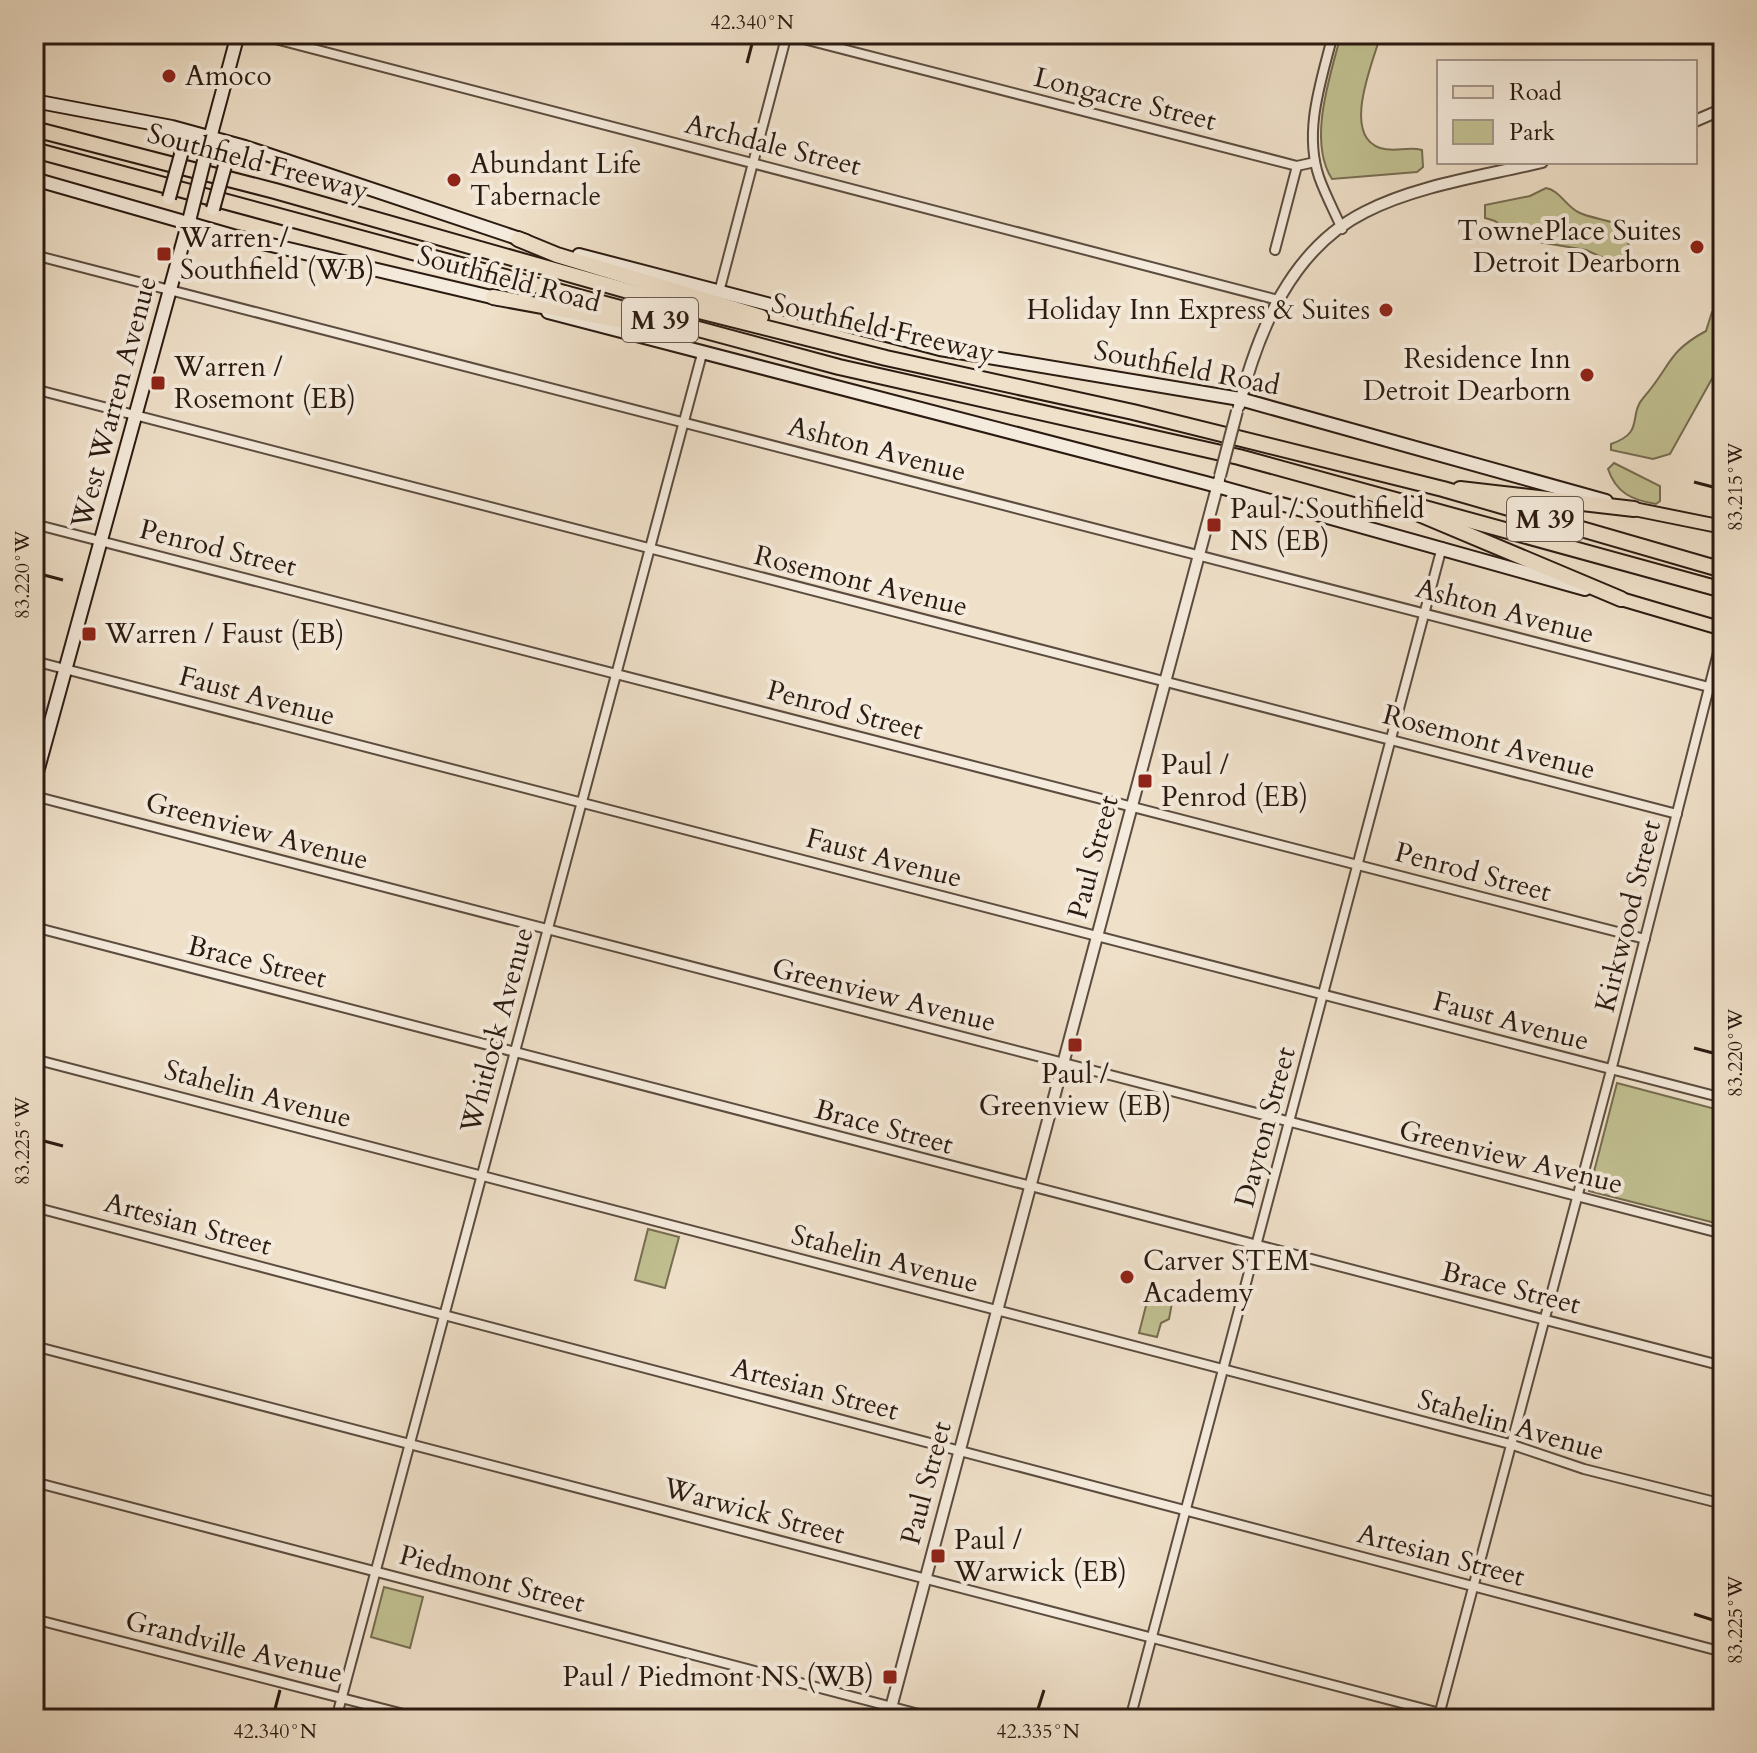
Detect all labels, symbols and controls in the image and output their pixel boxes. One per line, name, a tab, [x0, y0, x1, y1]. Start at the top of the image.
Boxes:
text: 42.340°N	[710, 9, 794, 36]
place label: Amoco	[185, 57, 272, 95]
street label: Longacre Street	[1030, 58, 1220, 140]
legend	[1437, 60, 1697, 164]
marker: Amoco	[160, 67, 178, 85]
text: Road	[1509, 76, 1562, 109]
street label: Archdale Street	[681, 105, 865, 185]
street label: Southfield Freeway	[143, 114, 373, 210]
text: Park	[1509, 116, 1555, 149]
place label: Abundant Life Tabernacle	[470, 145, 642, 215]
marker: Abundant Life Tabernacle	[445, 171, 463, 189]
place label: TownePlace Suites Detroit Dearborn	[1457, 212, 1681, 282]
place label: Warren / Southfield (WB)	[179, 219, 375, 289]
street label: Southfield Road	[413, 236, 605, 322]
marker: TownePlace Suites Detroit Dearborn	[1688, 238, 1706, 256]
marker: Warren / Southfield (WB)	[155, 245, 173, 263]
street label: West Warren Avenue	[62, 272, 166, 533]
street label: Southfield Freeway	[768, 284, 998, 372]
place label: Holiday Inn Express & Suites	[1026, 291, 1370, 329]
road number: M 39	[622, 298, 698, 342]
marker: Holiday Inn Express & Suites	[1377, 301, 1395, 319]
street label: Southfield Road	[1091, 331, 1283, 405]
place label: Residence Inn Detroit Dearborn	[1363, 340, 1571, 410]
place label: Warren / Rosemont (EB)	[173, 348, 356, 418]
marker: Residence Inn Detroit Dearborn	[1578, 366, 1596, 384]
marker: Warren / Rosemont (EB)	[149, 374, 167, 392]
street label: Ashton Avenue	[784, 407, 970, 491]
text: 83.215°W	[1722, 442, 1749, 531]
place label: Paul / Southfield NS (EB)	[1230, 490, 1425, 560]
road number: M 39	[1507, 497, 1583, 541]
street label: Penrod Street	[136, 510, 301, 586]
marker: Paul / Southfield NS (EB)	[1205, 516, 1223, 534]
text: 83.220°W	[9, 530, 36, 619]
street label: Rosemont Avenue	[750, 536, 972, 626]
street label: Ashton Avenue	[1412, 569, 1598, 653]
place label: Warren / Faust (EB)	[104, 615, 344, 653]
marker: Warren / Faust (EB)	[80, 625, 98, 643]
street label: Faust Avenue	[175, 657, 339, 735]
street label: Penrod Street	[763, 671, 927, 749]
street label: Rosemont Avenue	[1379, 695, 1599, 789]
place label: Paul / Penrod (EB)	[1161, 746, 1308, 816]
marker: Paul / Penrod (EB)	[1136, 772, 1154, 790]
street label: Greenview Avenue	[141, 783, 373, 879]
street label: Paul Street	[1058, 791, 1128, 923]
street label: Kirkwood Street	[1586, 816, 1670, 1016]
street label: Faust Avenue	[802, 819, 966, 897]
street label: Penrod Street	[1391, 833, 1555, 911]
street label: Whitlock Avenue	[451, 923, 543, 1138]
street label: Brace Street	[184, 926, 330, 998]
street label: Greenview Avenue	[768, 949, 1000, 1041]
street label: Faust Avenue	[1429, 982, 1593, 1060]
text: 83.220°W	[1722, 1008, 1749, 1097]
marker: Paul / Greenview (EB)	[1066, 1036, 1084, 1054]
street label: Dayton Street	[1225, 1043, 1305, 1211]
street label: Stahelin Avenue	[160, 1051, 356, 1137]
place label: Paul / Greenview (EB)	[979, 1055, 1171, 1125]
street label: Brace Street	[811, 1090, 958, 1164]
text: 83.225°W	[9, 1096, 36, 1185]
street label: Greenview Avenue	[1395, 1111, 1627, 1203]
street label: Artesian Street	[100, 1183, 276, 1265]
street label: Stahelin Avenue	[787, 1216, 983, 1302]
place label: Carver STEM Academy	[1143, 1242, 1310, 1312]
street label: Brace Street	[1438, 1252, 1584, 1324]
marker: Carver STEM Academy	[1118, 1268, 1136, 1286]
street label: Artesian Street	[727, 1348, 903, 1430]
street label: Stahelin Avenue	[1413, 1380, 1609, 1470]
street label: Paul Street	[891, 1417, 961, 1549]
street label: Warwick Street	[658, 1468, 849, 1553]
street label: Artesian Street	[1353, 1514, 1529, 1596]
place label: Paul / Warwick (EB)	[953, 1521, 1127, 1591]
street label: Piedmont Street	[395, 1536, 589, 1622]
marker: Paul / Warwick (EB)	[929, 1547, 947, 1565]
text: 83.225°W	[1722, 1575, 1749, 1664]
street label: Grandville Avenue	[121, 1602, 347, 1692]
place label: Paul / Piedmont NS (WB)	[562, 1658, 874, 1696]
marker: Paul / Piedmont NS (WB)	[881, 1668, 899, 1686]
text: 42.340°N	[233, 1718, 317, 1745]
text: 42.335°N	[996, 1718, 1080, 1745]

